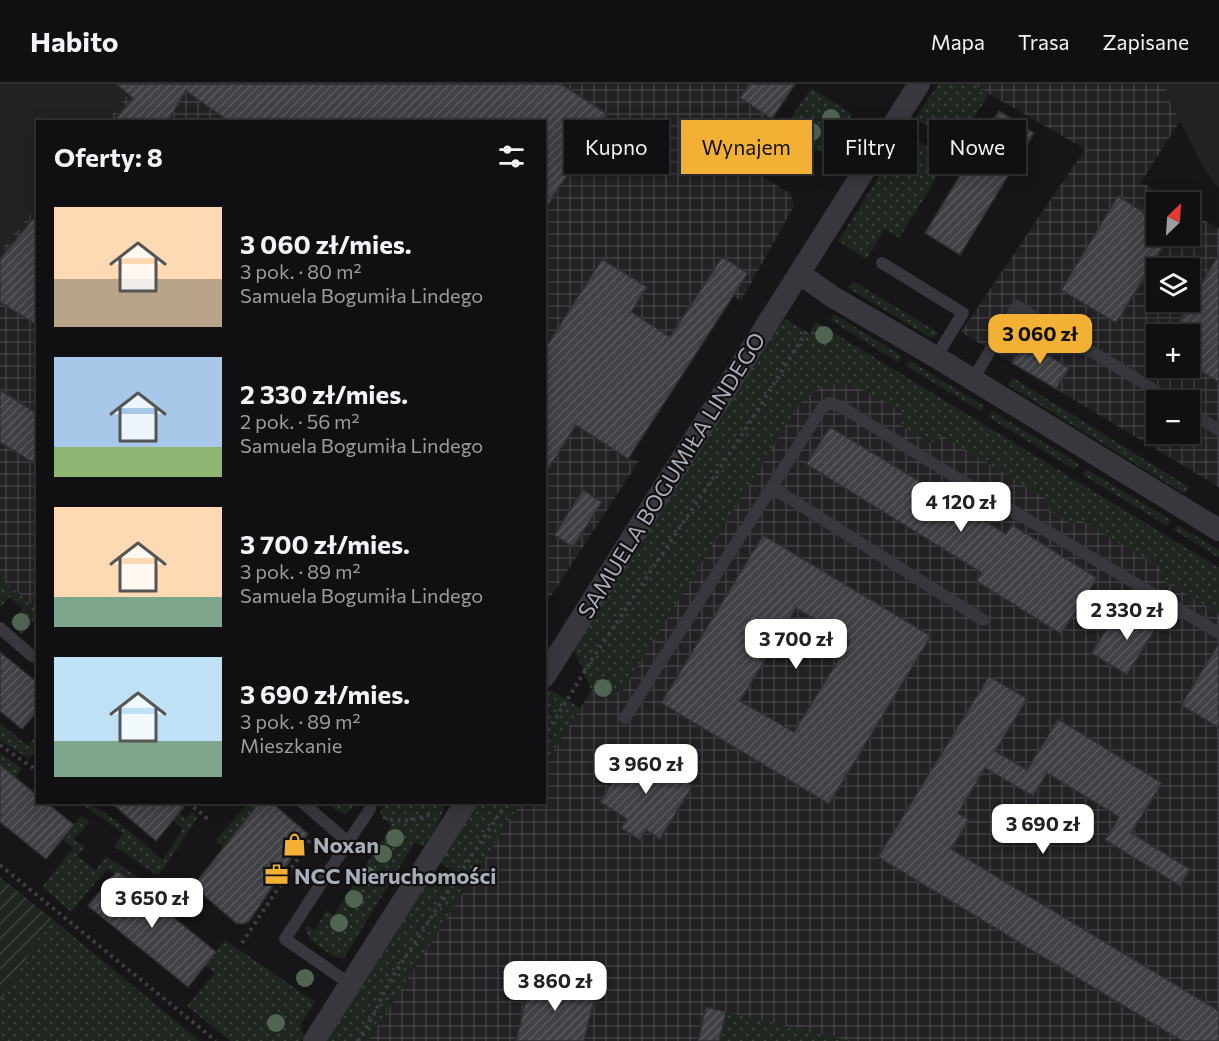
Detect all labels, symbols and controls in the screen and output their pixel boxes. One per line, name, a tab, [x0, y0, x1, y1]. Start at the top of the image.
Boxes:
text: Habito	[30, 24, 119, 58]
text: Mapa	[931, 29, 985, 54]
text: Trasa	[1018, 29, 1069, 54]
text: Zapisane	[1102, 29, 1189, 54]
chip: Kupno	[564, 120, 669, 174]
chip: Wynajem	[681, 120, 812, 174]
chip: Filtry	[824, 120, 917, 174]
chip: Nowe	[929, 120, 1026, 174]
icon: filters	[495, 140, 528, 173]
text: Oferty: 8	[54, 141, 163, 172]
north arrow	[1146, 192, 1200, 246]
map controls	[1146, 192, 1200, 444]
text: 3 060 zł/mies.	[240, 228, 412, 259]
icon: home	[102, 231, 174, 303]
button: layers	[1146, 258, 1200, 312]
text: 3 pok. · 80 m²	[240, 259, 361, 283]
text: Samuela Bogumiła Lindego	[240, 283, 483, 307]
pin: 3 060 zł	[978, 314, 1102, 365]
text: 3 060 zł	[1002, 321, 1078, 345]
button: +	[1146, 324, 1200, 378]
street label: SAMUELA BOGUMIŁA LINDEGO	[572, 327, 770, 623]
text: 2 330 zł/mies.	[240, 378, 408, 409]
icon: home	[102, 381, 174, 453]
button: −	[1146, 390, 1200, 444]
text: 2 pok. · 56 m²	[240, 409, 360, 433]
text: Samuela Bogumiła Lindego	[240, 433, 483, 457]
pin: 4 120 zł	[899, 482, 1023, 533]
text: 4 120 zł	[926, 489, 996, 513]
text: 3 700 zł/mies.	[240, 528, 410, 559]
icon: home	[102, 531, 174, 603]
text: 3 pok. · 89 m²	[240, 559, 361, 583]
text: Samuela Bogumiła Lindego	[240, 583, 483, 607]
pin: 2 330 zł	[1065, 590, 1189, 641]
text: 2 330 zł	[1091, 597, 1163, 621]
pin: 3 700 zł	[734, 619, 858, 670]
text: 3 700 zł	[759, 626, 833, 650]
text: 3 690 zł/mies.	[240, 678, 410, 709]
icon: home	[102, 681, 174, 753]
text: 3 pok. · 89 m²	[240, 709, 361, 733]
text: Mieszkanie	[240, 733, 342, 757]
pin: 3 960 zł	[584, 744, 708, 795]
text: 3 960 zł	[609, 751, 683, 775]
pin: 3 690 zł	[981, 804, 1105, 855]
text: 3 690 zł	[1006, 811, 1080, 835]
shop icon: Noxan	[282, 831, 308, 857]
place label: Noxan	[313, 831, 379, 858]
office icon: NCC Nieruchomości	[263, 862, 289, 888]
place label: NCC Nieruchomości	[294, 862, 496, 889]
pin: 3 650 zł	[90, 878, 214, 929]
text: 3 650 zł	[115, 885, 189, 909]
pin: 3 860 zł	[493, 961, 617, 1012]
text: 3 860 zł	[518, 968, 592, 992]

